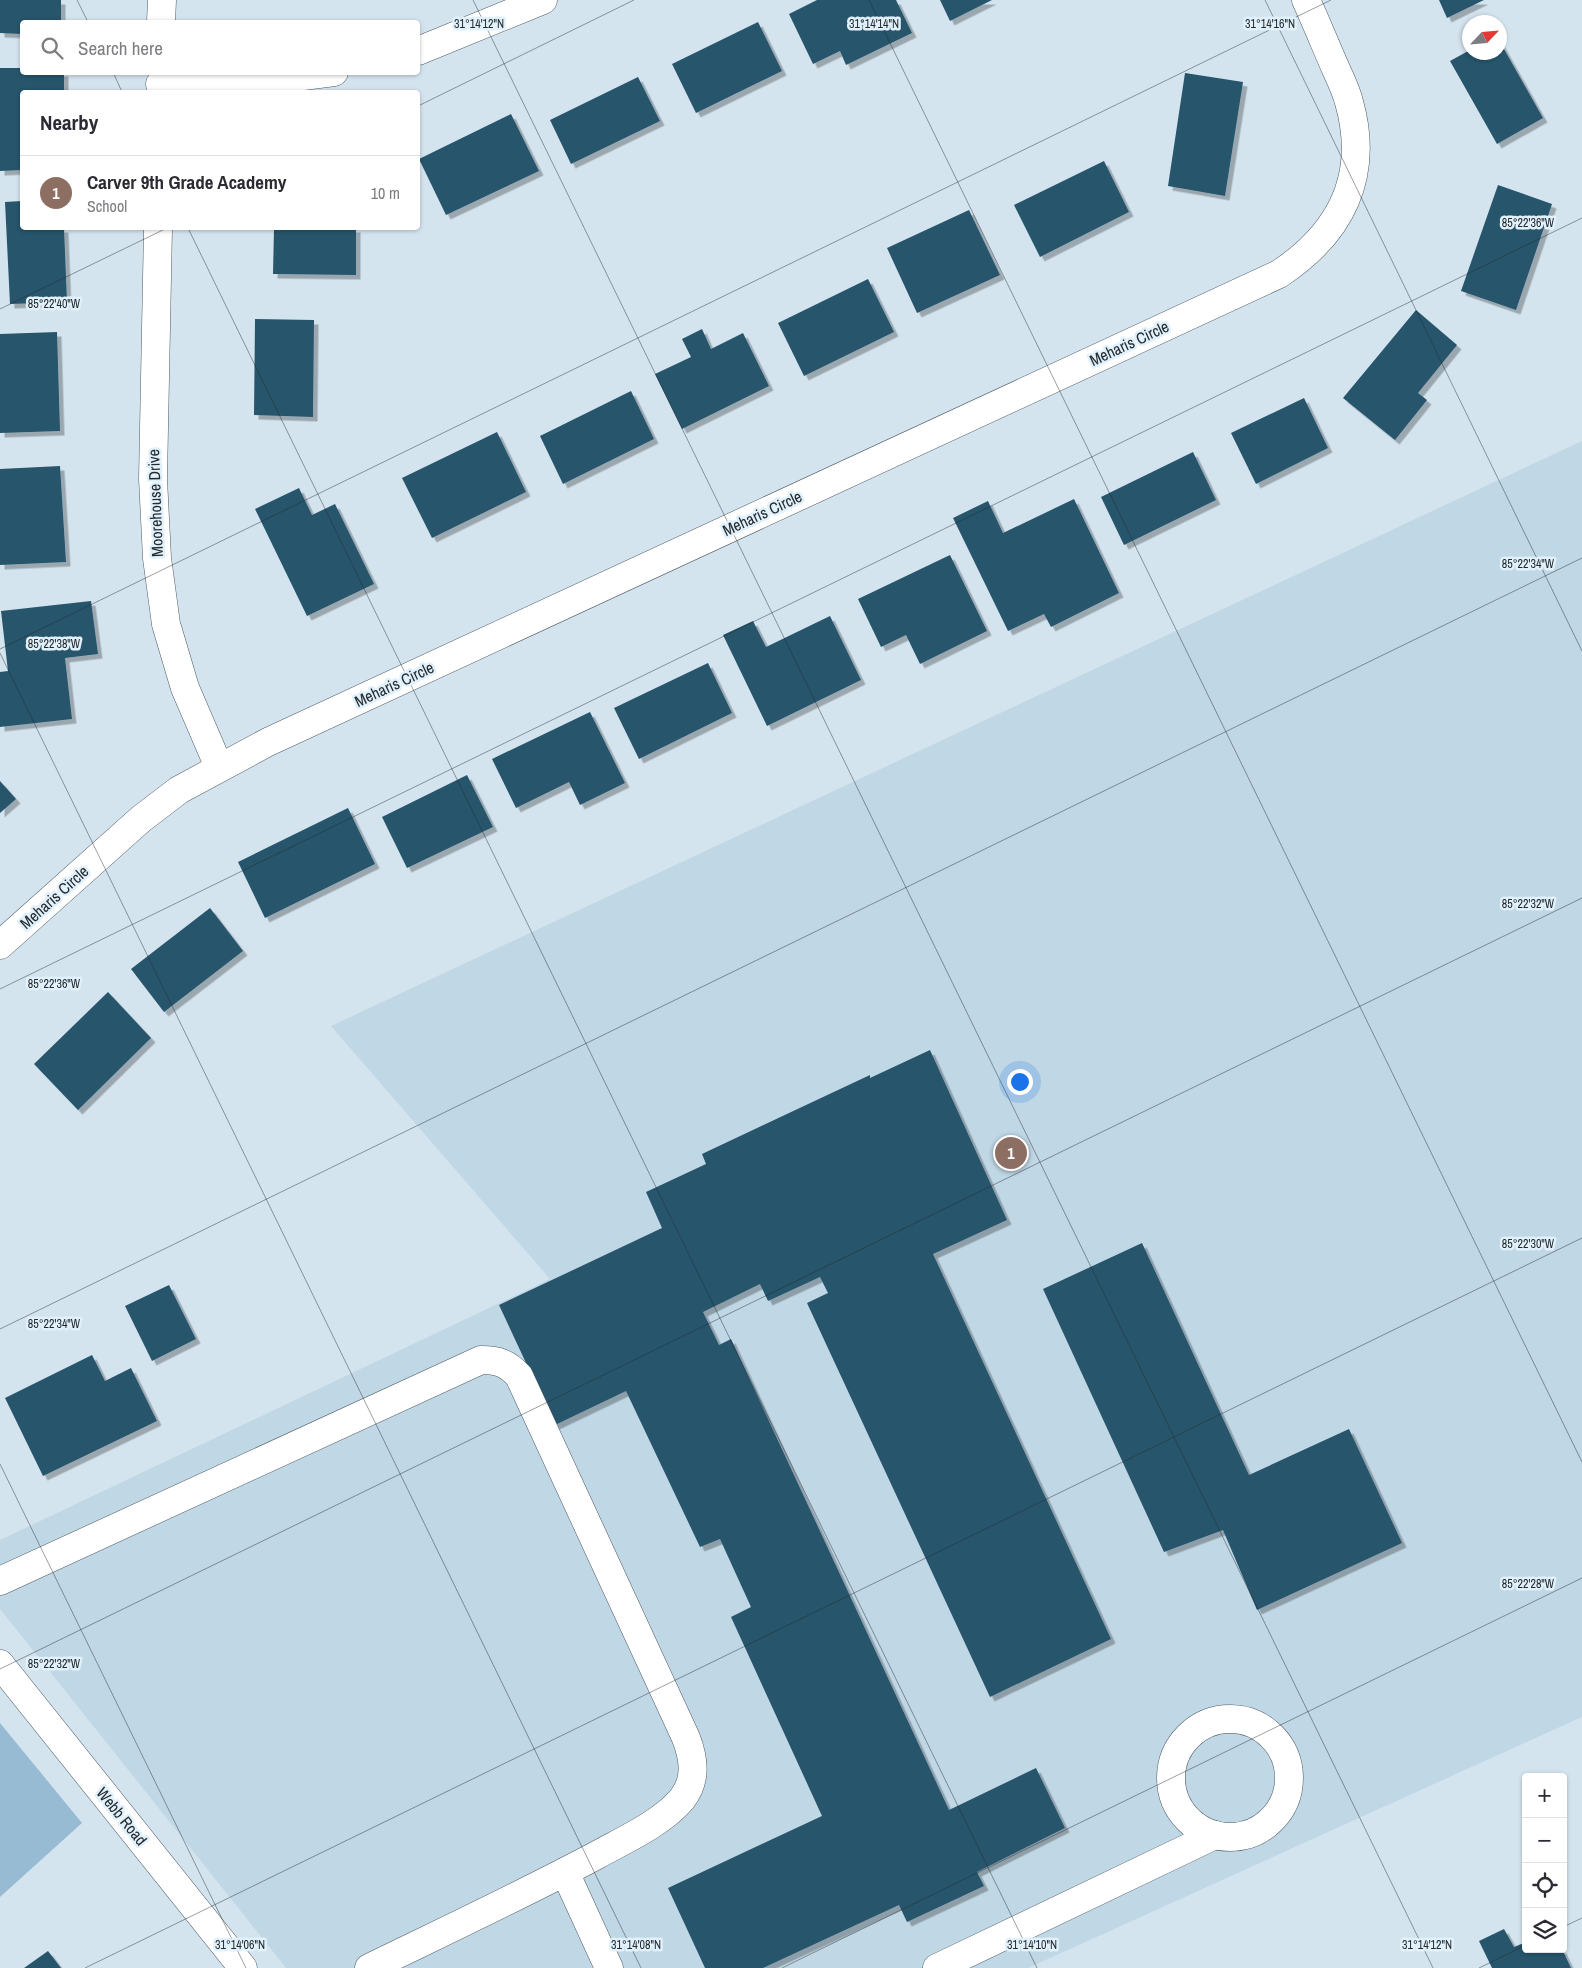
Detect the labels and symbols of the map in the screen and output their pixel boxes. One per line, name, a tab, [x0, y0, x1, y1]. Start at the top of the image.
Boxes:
north arrow	[1462, 15, 1507, 60]
text: 31°14'12"N	[454, 16, 504, 32]
text: 31°14'14"N	[849, 16, 899, 32]
text: 31°14'16"N	[1245, 16, 1295, 32]
text: 85°22'36"W	[1502, 215, 1555, 231]
text: 85°22'40"W	[28, 296, 81, 312]
street label: Meharis Circle	[1086, 315, 1172, 371]
street label: Moorehouse Drive	[142, 449, 168, 557]
street label: Meharis Circle	[719, 485, 805, 541]
text: 85°22'34"W	[1502, 556, 1555, 572]
text: 85°22'38"W	[28, 636, 81, 652]
street label: Meharis Circle	[351, 656, 437, 712]
street label: Meharis Circle	[15, 860, 93, 934]
text: 85°22'32"W	[1502, 896, 1555, 912]
text: 85°22'36"W	[28, 976, 81, 992]
your location	[1007, 1069, 1033, 1095]
pin: 1	[995, 1134, 1027, 1172]
text: 85°22'30"W	[1502, 1236, 1555, 1252]
text: 85°22'34"W	[28, 1316, 81, 1332]
text: 85°22'28"W	[1502, 1576, 1555, 1592]
text: 85°22'32"W	[28, 1656, 81, 1672]
street label: Webb Road	[92, 1782, 152, 1850]
text: 31°14'06"N	[215, 1937, 265, 1953]
text: 31°14'08"N	[611, 1937, 661, 1953]
text: 31°14'10"N	[1007, 1937, 1057, 1953]
text: 31°14'12"N	[1402, 1937, 1452, 1953]

